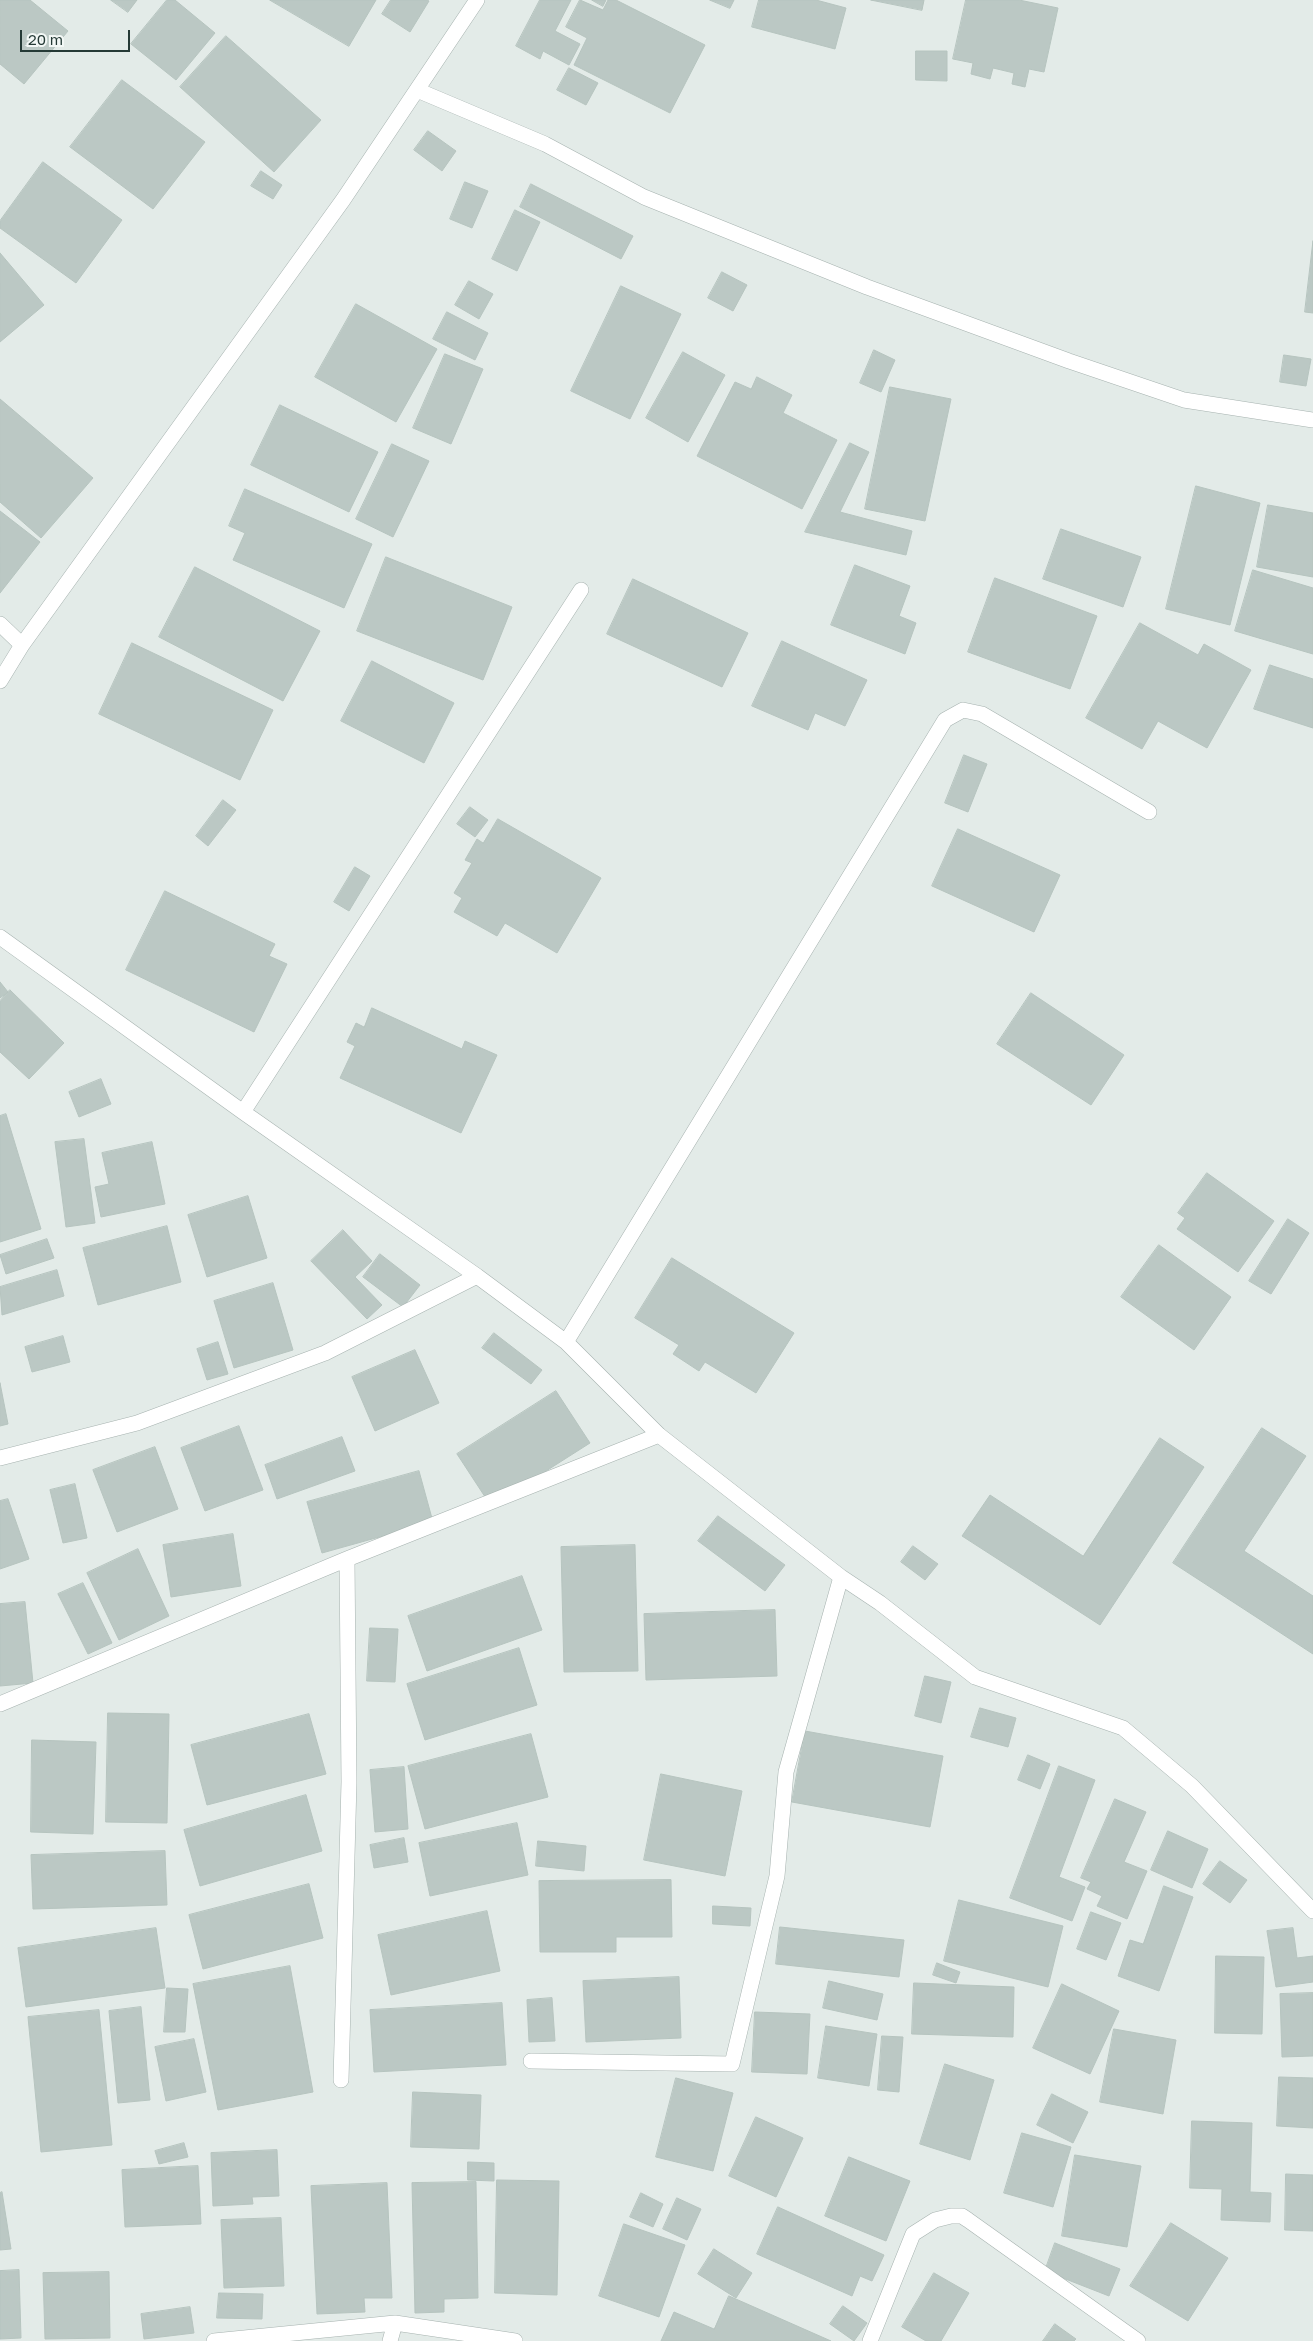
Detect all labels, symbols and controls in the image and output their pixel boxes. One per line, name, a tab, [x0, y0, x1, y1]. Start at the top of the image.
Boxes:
scale bar	[22, 20, 132, 52]
text: 20 m	[28, 30, 63, 48]

